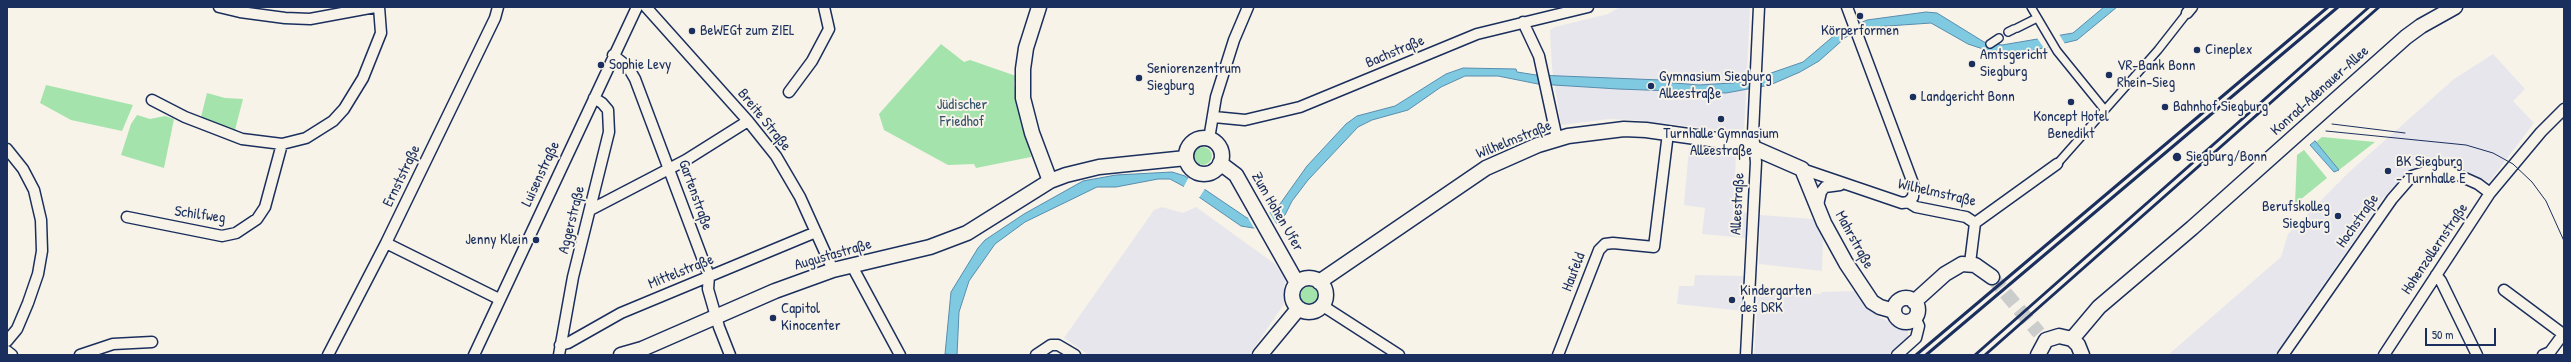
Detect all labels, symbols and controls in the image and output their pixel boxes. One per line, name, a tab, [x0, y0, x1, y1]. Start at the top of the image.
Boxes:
marker: Körperformen	[1855, 11, 1865, 21]
place label: BeWEGt zum ZIEL	[700, 22, 795, 40]
place label: Körperformen	[1821, 22, 1899, 40]
marker: BeWEGt zum ZIEL	[687, 26, 697, 36]
street label: Bachstraße	[1363, 32, 1427, 72]
place label: Cineplex	[2205, 41, 2252, 59]
street label: Konrad-Adenauer-Allee	[2267, 42, 2373, 140]
marker: Cineplex	[2192, 45, 2202, 55]
place label: Amtsgericht Siegburg	[1980, 46, 2048, 81]
place label: Sophie Levy	[609, 56, 671, 74]
place label: VR-Bank Bonn Rhein-Sieg	[2117, 57, 2195, 92]
marker: Amtsgericht Siegburg	[1967, 59, 1977, 69]
marker: Sophie Levy	[596, 60, 606, 70]
place label: Seniorenzentrum Siegburg	[1147, 60, 1241, 95]
place label: Gymnasium Siegburg Alleestraße	[1659, 68, 1772, 103]
marker: VR-Bank Bonn Rhein-Sieg	[2104, 70, 2114, 80]
marker: Seniorenzentrum Siegburg	[1134, 73, 1144, 83]
marker: Gymnasium Siegburg Alleestraße	[1646, 81, 1656, 91]
street label: Breite Straße	[733, 85, 795, 155]
place label: Landgericht Bonn	[1921, 88, 2015, 106]
marker: Landgericht Bonn	[1908, 92, 1918, 102]
park label: Jüdischer Friedhof	[937, 96, 987, 131]
marker: Koncept Hotel Benedikt	[2066, 97, 2076, 107]
place label: Bahnhof Siegburg	[2173, 98, 2268, 116]
marker: Bahnhof Siegburg	[2160, 102, 2170, 112]
place label: Koncept Hotel Benedikt	[2033, 108, 2109, 143]
marker: Turnhalle Gymnasium Alleestraße	[1716, 114, 1726, 124]
street label: Wilhelmstraße	[1474, 117, 1554, 163]
place label: Turnhalle Gymnasium Alleestraße	[1663, 125, 1779, 160]
street label: Luisenstraße	[518, 138, 564, 210]
street label: Ernststraße	[379, 142, 425, 210]
place label: Siegburg/Bonn	[2186, 148, 2267, 166]
marker: Siegburg/Bonn	[2171, 151, 2183, 163]
place label: BK Siegburg - Turnhalle E	[2396, 153, 2466, 188]
street label: Gartenstraße	[674, 158, 716, 232]
marker: BK Siegburg - Turnhalle E	[2383, 166, 2393, 176]
street label: Zum Hohen Ufer	[1247, 169, 1307, 255]
street label: Alleestraße	[1727, 172, 1749, 236]
street label: Wilhelmstraße	[1896, 175, 1978, 211]
street label: Aggerstraße	[555, 184, 589, 256]
street label: Hochstraße	[2333, 191, 2383, 251]
place label: Berufskolleg Siegburg	[2262, 198, 2330, 233]
street label: Hohenzollernstraße	[2398, 200, 2472, 298]
street label: Schilfweg	[173, 203, 227, 227]
street label: Mahrstraße	[1831, 208, 1877, 272]
marker: Berufskolleg Siegburg	[2333, 211, 2343, 221]
place label: Jenny Klein	[465, 231, 528, 249]
marker: Jenny Klein	[531, 235, 541, 245]
street label: Augustastraße	[792, 235, 874, 275]
street label: Haufeld	[1558, 250, 1590, 294]
street label: Mittelstraße	[646, 251, 716, 293]
place label: Kindergarten des DRK	[1740, 282, 1812, 317]
marker: Kindergarten des DRK	[1727, 295, 1737, 305]
place label: Capitol Kinocenter	[781, 300, 841, 335]
marker: Capitol Kinocenter	[768, 313, 778, 323]
scale bar	[2427, 320, 2498, 346]
text: 50 m	[2432, 326, 2453, 343]

